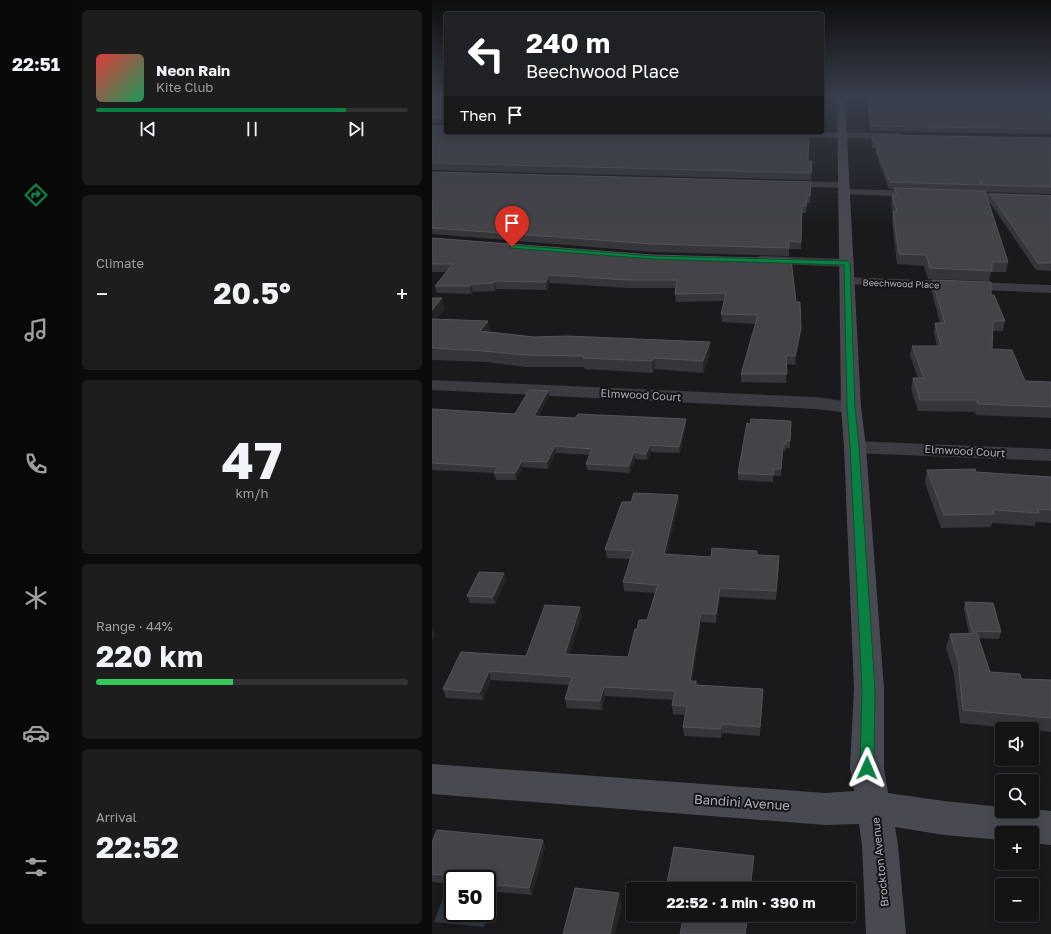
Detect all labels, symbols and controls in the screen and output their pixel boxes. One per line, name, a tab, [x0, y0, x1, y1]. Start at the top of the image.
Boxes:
text: 240 m	[526, 26, 610, 59]
icon: left	[460, 28, 512, 80]
text: 22:51	[12, 53, 60, 75]
text: Beechwood Place	[526, 60, 679, 82]
text: Neon Rain	[156, 61, 230, 79]
text: Kite Club	[156, 79, 213, 95]
icon: arrive	[504, 104, 526, 126]
text: Then	[460, 106, 496, 124]
icon: previous	[137, 118, 159, 140]
icon: pause	[241, 118, 263, 140]
icon: next	[345, 118, 367, 140]
icon: directions	[22, 181, 50, 209]
pin	[495, 206, 529, 247]
icon: arrive	[501, 212, 523, 234]
text: Climate	[96, 255, 144, 271]
text: 20.5°	[213, 275, 291, 311]
street label: Beechwood Place	[863, 277, 939, 290]
text: −	[96, 280, 108, 307]
text: +	[396, 280, 408, 307]
icon: music	[22, 316, 50, 344]
street label: Elmwood Court	[600, 386, 682, 403]
text: 47	[222, 428, 282, 490]
street label: Elmwood Court	[924, 442, 1006, 459]
icon: phone	[22, 450, 50, 478]
text: km/h	[235, 485, 269, 501]
icon: climate	[22, 584, 50, 612]
text: Range · 44%	[96, 618, 173, 634]
text: 220 km	[96, 638, 203, 674]
icon: car	[22, 719, 50, 747]
map controls	[995, 722, 1039, 922]
button: sound	[995, 722, 1039, 766]
position arrow	[846, 747, 888, 789]
button: search	[995, 774, 1039, 818]
street label: Bandini Avenue	[693, 791, 791, 813]
text: Arrival	[96, 809, 137, 825]
street label: Brockton Avenue	[868, 817, 891, 907]
button: +	[995, 826, 1039, 870]
text: 22:52	[96, 829, 179, 865]
icon: filters	[22, 853, 50, 881]
speed limit sign: 50	[444, 870, 496, 922]
button: −	[995, 878, 1039, 922]
text: 22:52 · 1 min · 390 m	[666, 893, 816, 911]

